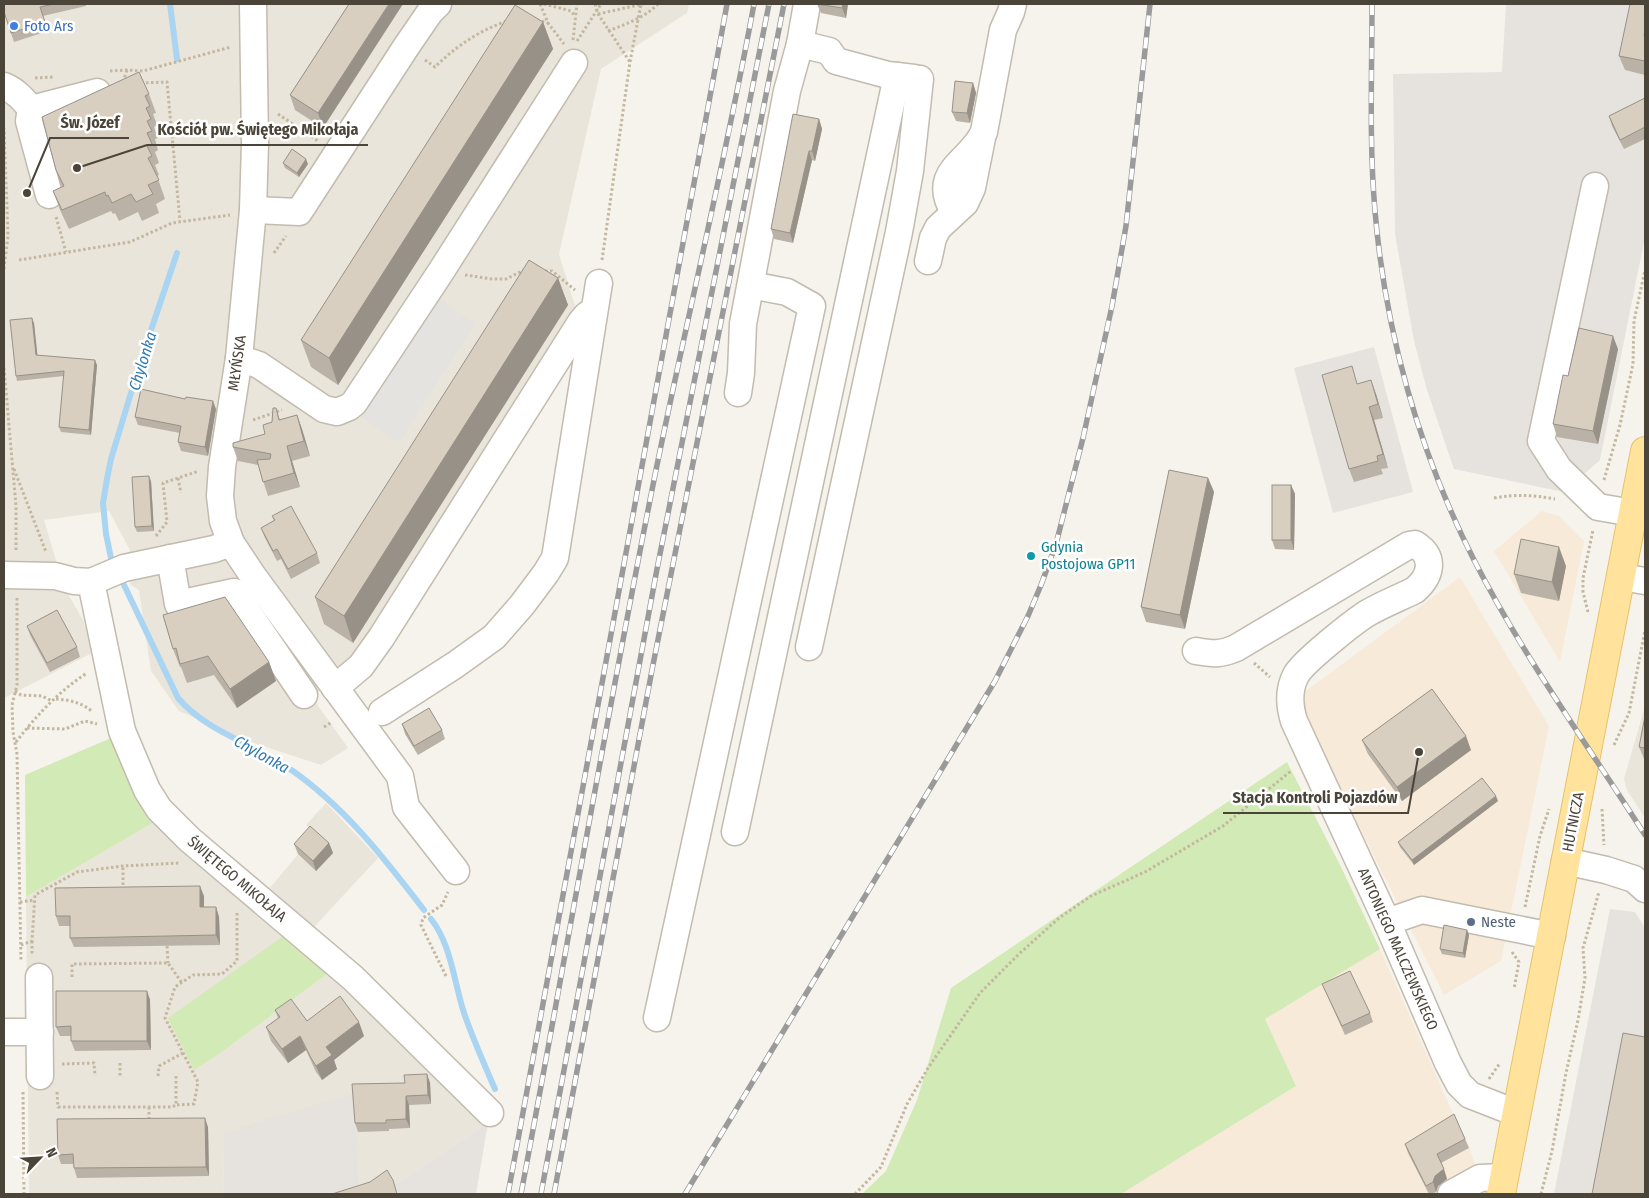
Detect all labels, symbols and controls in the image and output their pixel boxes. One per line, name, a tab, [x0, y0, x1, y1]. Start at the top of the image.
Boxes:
place label: Foto Ars	[24, 17, 73, 35]
marker: Foto Ars	[8, 20, 20, 32]
callout: Św. Józef	[50, 107, 129, 138]
text: Św. Józef	[61, 113, 121, 132]
callout: Kościół pw. Świętego Mikołaja	[147, 114, 368, 145]
text: Kościół pw. Świętego Mikołaja	[158, 120, 358, 139]
water label: Chylonka	[125, 330, 160, 393]
street label: MŁYŃSKA	[224, 334, 250, 392]
place label: Gdynia Postojowa GP11	[1041, 538, 1135, 573]
marker: Gdynia Postojowa GP11	[1025, 550, 1037, 562]
water label: Chylonka	[231, 732, 293, 777]
callout: Stacja Kontroli Pojazdów	[1223, 782, 1408, 813]
text: Stacja Kontroli Pojazdów	[1232, 788, 1398, 807]
street label: HUTNICZA	[1558, 791, 1588, 853]
street label: ŚWIĘTEGO MIKOŁAJA	[184, 832, 290, 926]
street label: ANTONIEGO MALCZEWSKIEGO	[1354, 865, 1442, 1033]
place label: Neste	[1481, 913, 1516, 931]
marker: Neste	[1465, 916, 1477, 928]
north arrow	[15, 1133, 65, 1183]
text: N	[42, 1145, 61, 1160]

